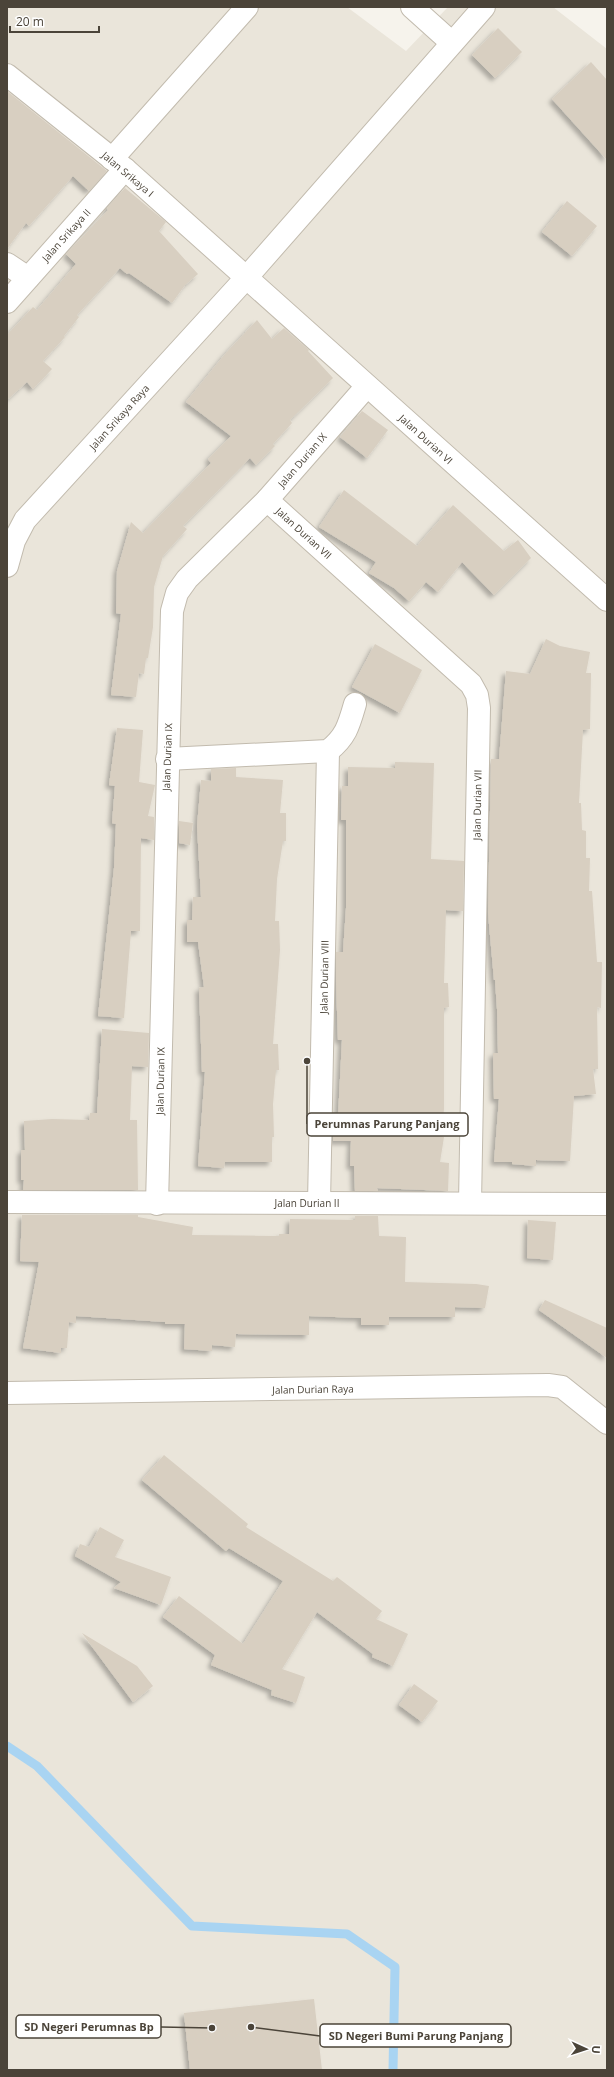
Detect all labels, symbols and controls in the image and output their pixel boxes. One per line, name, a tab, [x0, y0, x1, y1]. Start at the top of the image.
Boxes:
scale bar	[10, 8, 99, 34]
text: 20 m	[16, 13, 44, 30]
street label: Jalan Srikaya I	[98, 147, 157, 200]
street label: Jalan Srikaya II	[38, 206, 94, 265]
street label: Jalan Srikaya Raya	[85, 381, 152, 453]
street label: Jalan Durian VI	[395, 410, 456, 467]
street label: Jalan Durian IX	[274, 430, 330, 491]
street label: Jalan Durian VII	[272, 503, 335, 562]
street label: Jalan Durian IX	[159, 723, 175, 792]
street label: Jalan Durian VII	[469, 769, 485, 842]
street label: Jalan Durian VIII	[316, 940, 332, 1015]
street label: Jalan Durian IX	[152, 1047, 168, 1116]
callout: Perumnas Parung Panjang	[307, 1113, 468, 1136]
text: Perumnas Parung Panjang	[315, 1116, 460, 1131]
street label: Jalan Durian II	[274, 1196, 339, 1210]
street label: Jalan Durian Raya	[271, 1381, 354, 1397]
callout: SD Negeri Perumnas Bp	[16, 2015, 161, 2038]
text: SD Negeri Perumnas Bp	[24, 2019, 154, 2034]
callout: SD Negeri Bumi Parung Panjang	[320, 2024, 511, 2047]
text: SD Negeri Bumi Parung Panjang	[329, 2028, 504, 2043]
north arrow	[566, 2029, 606, 2069]
text: U	[589, 2045, 604, 2054]

